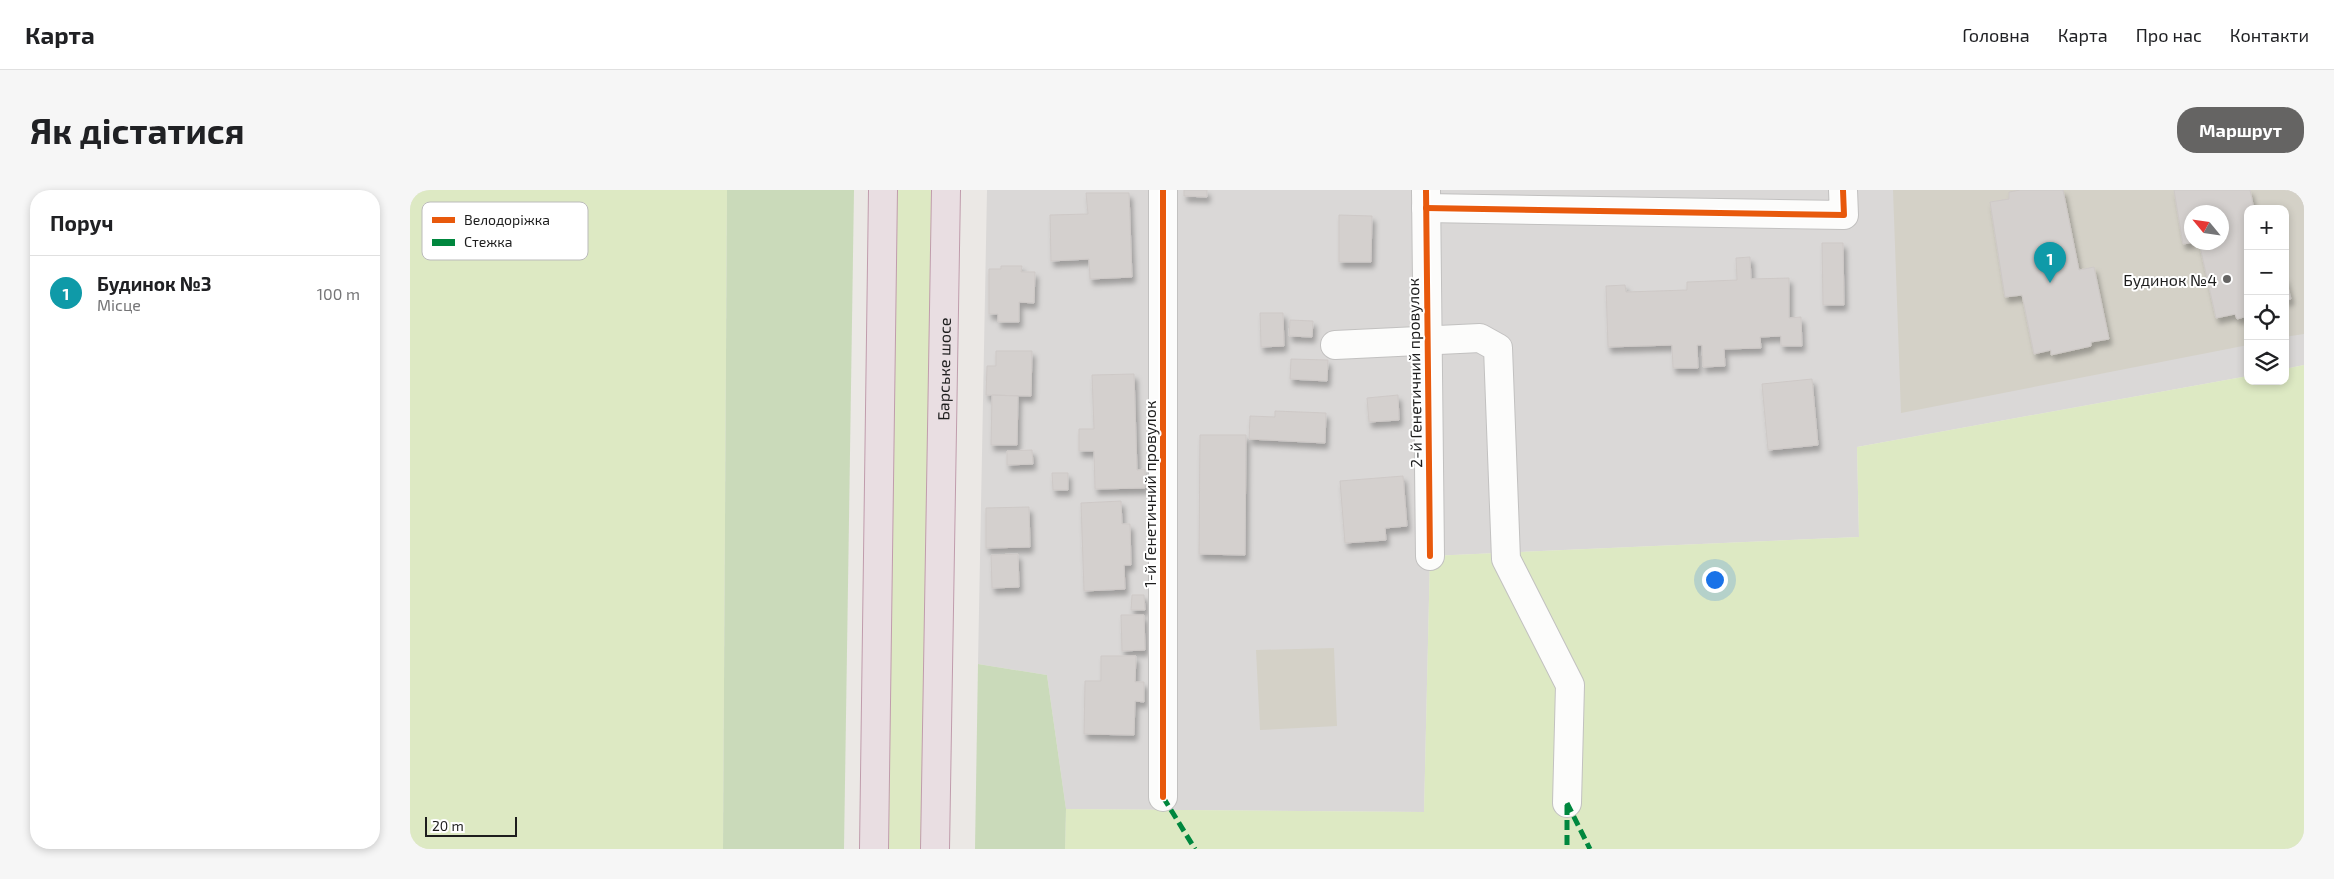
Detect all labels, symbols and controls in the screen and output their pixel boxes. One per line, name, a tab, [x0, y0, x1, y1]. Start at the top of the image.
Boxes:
text: Карта	[25, 20, 95, 49]
text: Головна	[1962, 24, 2030, 46]
text: Карта	[2058, 24, 2108, 46]
text: Про нас	[2136, 24, 2202, 46]
text: Контакти	[2230, 24, 2309, 46]
button: Маршрут	[2177, 107, 2304, 153]
text: Як дістатися	[30, 109, 244, 151]
legend	[422, 202, 588, 260]
north arrow	[2184, 205, 2229, 250]
map controls	[2244, 205, 2289, 385]
button: +	[2244, 205, 2289, 250]
text: Поруч	[50, 210, 113, 235]
text: Велодоріжка	[464, 211, 550, 228]
text: Стежка	[464, 233, 512, 250]
pin: 1	[2034, 242, 2066, 283]
button: −	[2244, 250, 2289, 295]
place label: Будинок №4	[2123, 270, 2217, 290]
text: Будинок №3	[97, 272, 212, 295]
marker: Будинок №4	[2221, 273, 2233, 285]
street label: 2-й Генетичний провулок	[1403, 278, 1426, 468]
text: 1	[63, 284, 69, 303]
text: 100 m	[317, 284, 360, 303]
text: Місце	[97, 295, 141, 314]
button: locate	[2244, 295, 2289, 340]
street label: Барське шосе	[933, 317, 953, 421]
button: layers	[2244, 340, 2289, 385]
street label: 1-й Генетичний провулок	[1140, 400, 1160, 588]
your location	[1702, 567, 1728, 593]
scale bar	[425, 814, 518, 837]
text: 20 m	[432, 817, 464, 834]

